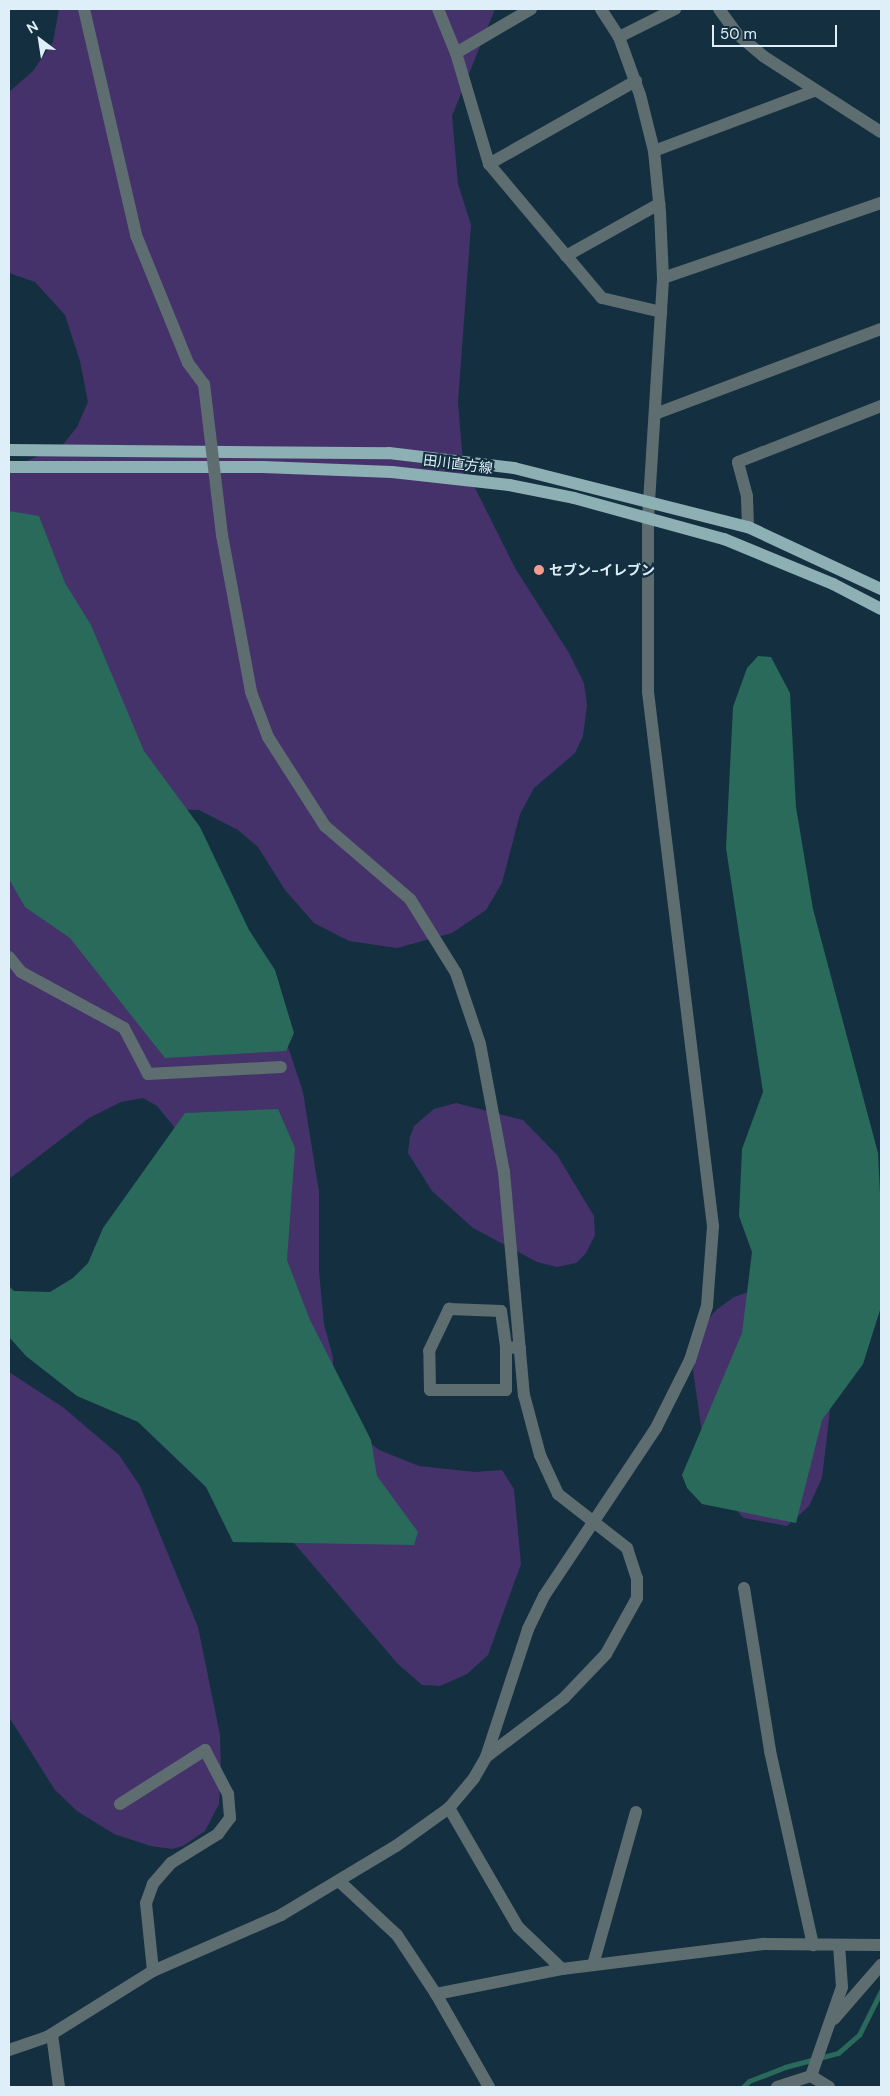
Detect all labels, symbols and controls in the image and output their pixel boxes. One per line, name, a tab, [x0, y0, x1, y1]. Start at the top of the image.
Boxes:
north arrow	[15, 15, 65, 65]
scale bar	[715, 15, 840, 47]
text: N	[23, 17, 41, 37]
text: 50 m	[720, 24, 757, 44]
street label: 田川直方線	[422, 451, 494, 477]
place label: セブン-イレブン	[549, 562, 655, 578]
marker: セブン-イレブン	[533, 564, 545, 576]

